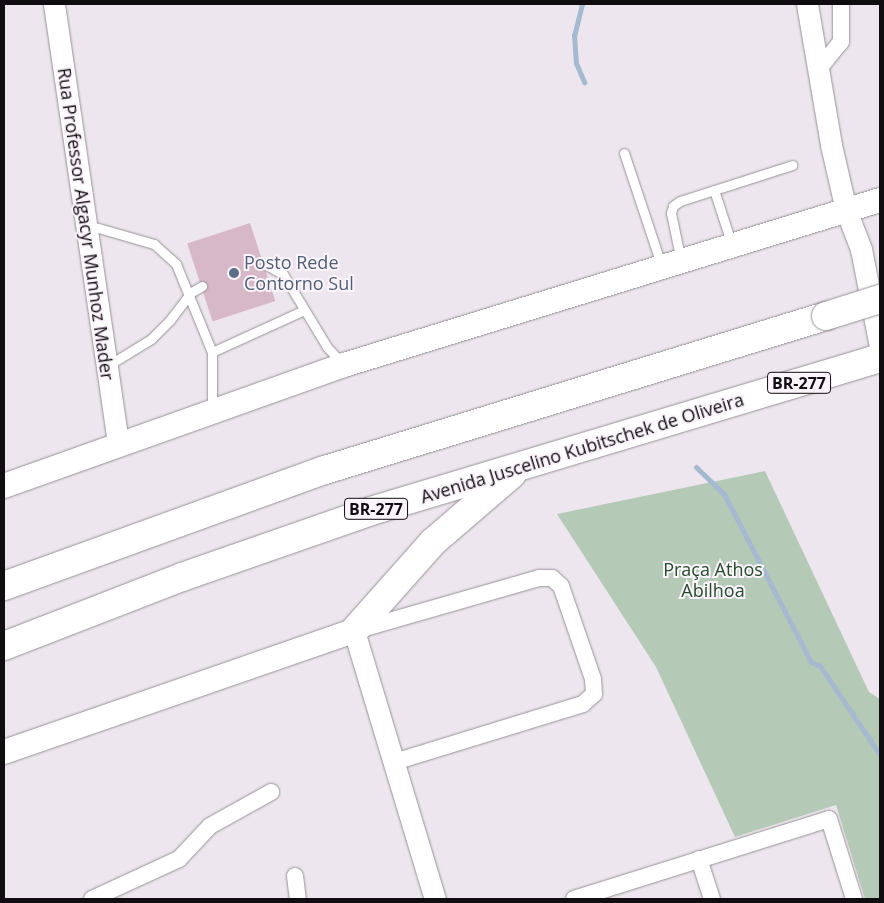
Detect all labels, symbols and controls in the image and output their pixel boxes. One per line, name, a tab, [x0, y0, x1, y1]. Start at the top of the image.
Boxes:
street label: Rua Professor Algacyr Munhoz Mader	[53, 66, 119, 382]
place label: Posto Rede Contorno Sul	[244, 252, 354, 294]
marker: Posto Rede Contorno Sul	[228, 267, 240, 279]
road number: BR-277	[766, 369, 832, 396]
street label: Avenida Juscelino Kubitschek de Oliveira	[418, 388, 746, 508]
road number: BR-277	[344, 496, 408, 522]
park label: Praça Athos Abilhoa	[663, 559, 763, 602]

